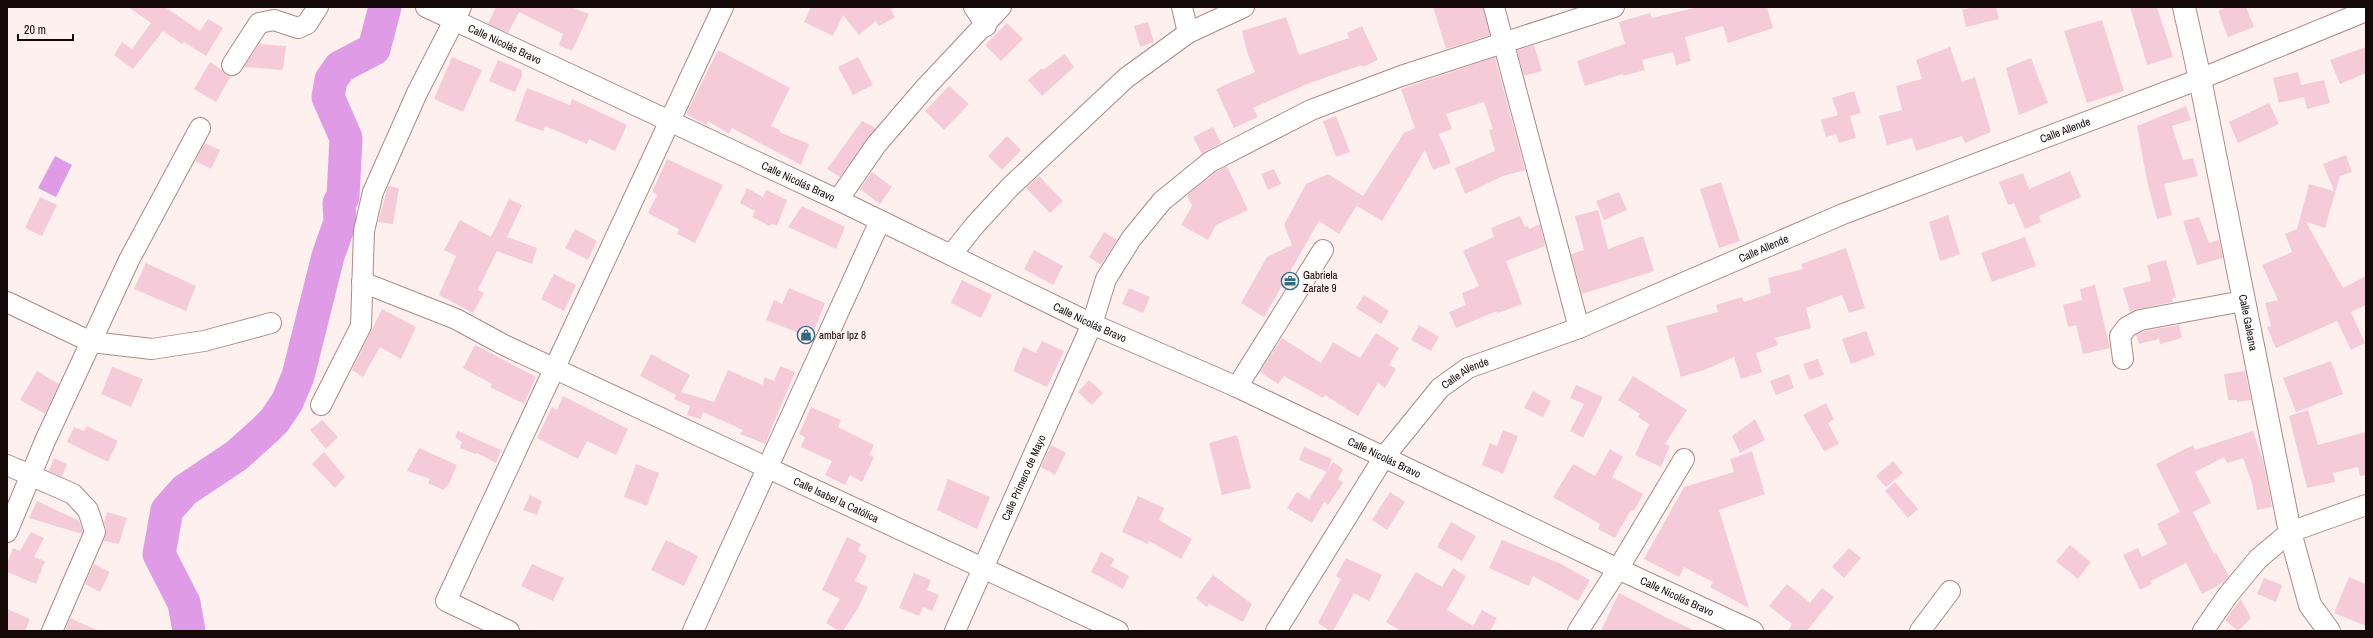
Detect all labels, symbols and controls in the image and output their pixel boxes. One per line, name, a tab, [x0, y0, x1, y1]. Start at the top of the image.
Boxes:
scale bar	[18, 16, 73, 42]
street label: Calle Nicolás Bravo	[466, 21, 544, 67]
text: 20 m	[24, 22, 46, 38]
street label: Calle Allende	[2038, 114, 2092, 146]
street label: Calle Nicolás Bravo	[759, 158, 837, 205]
street label: Calle Allende	[1736, 231, 1790, 265]
place label: Gabriela Zarate 9	[1303, 268, 1338, 295]
office icon: Gabriela Zarate 9	[1280, 271, 1300, 291]
street label: Calle Galeana	[2236, 293, 2261, 352]
street label: Calle Nicolás Bravo	[1051, 299, 1129, 345]
shop icon: ambar lpz 8	[796, 325, 816, 345]
place label: ambar lpz 8	[819, 328, 866, 342]
street label: Calle Allende	[1438, 354, 1490, 392]
street label: Calle Primero de Mayo	[998, 433, 1049, 523]
street label: Calle Nicolás Bravo	[1345, 434, 1423, 481]
street label: Calle Isabel la Católica	[791, 474, 881, 526]
street label: Calle Nicolás Bravo	[1638, 573, 1716, 619]

